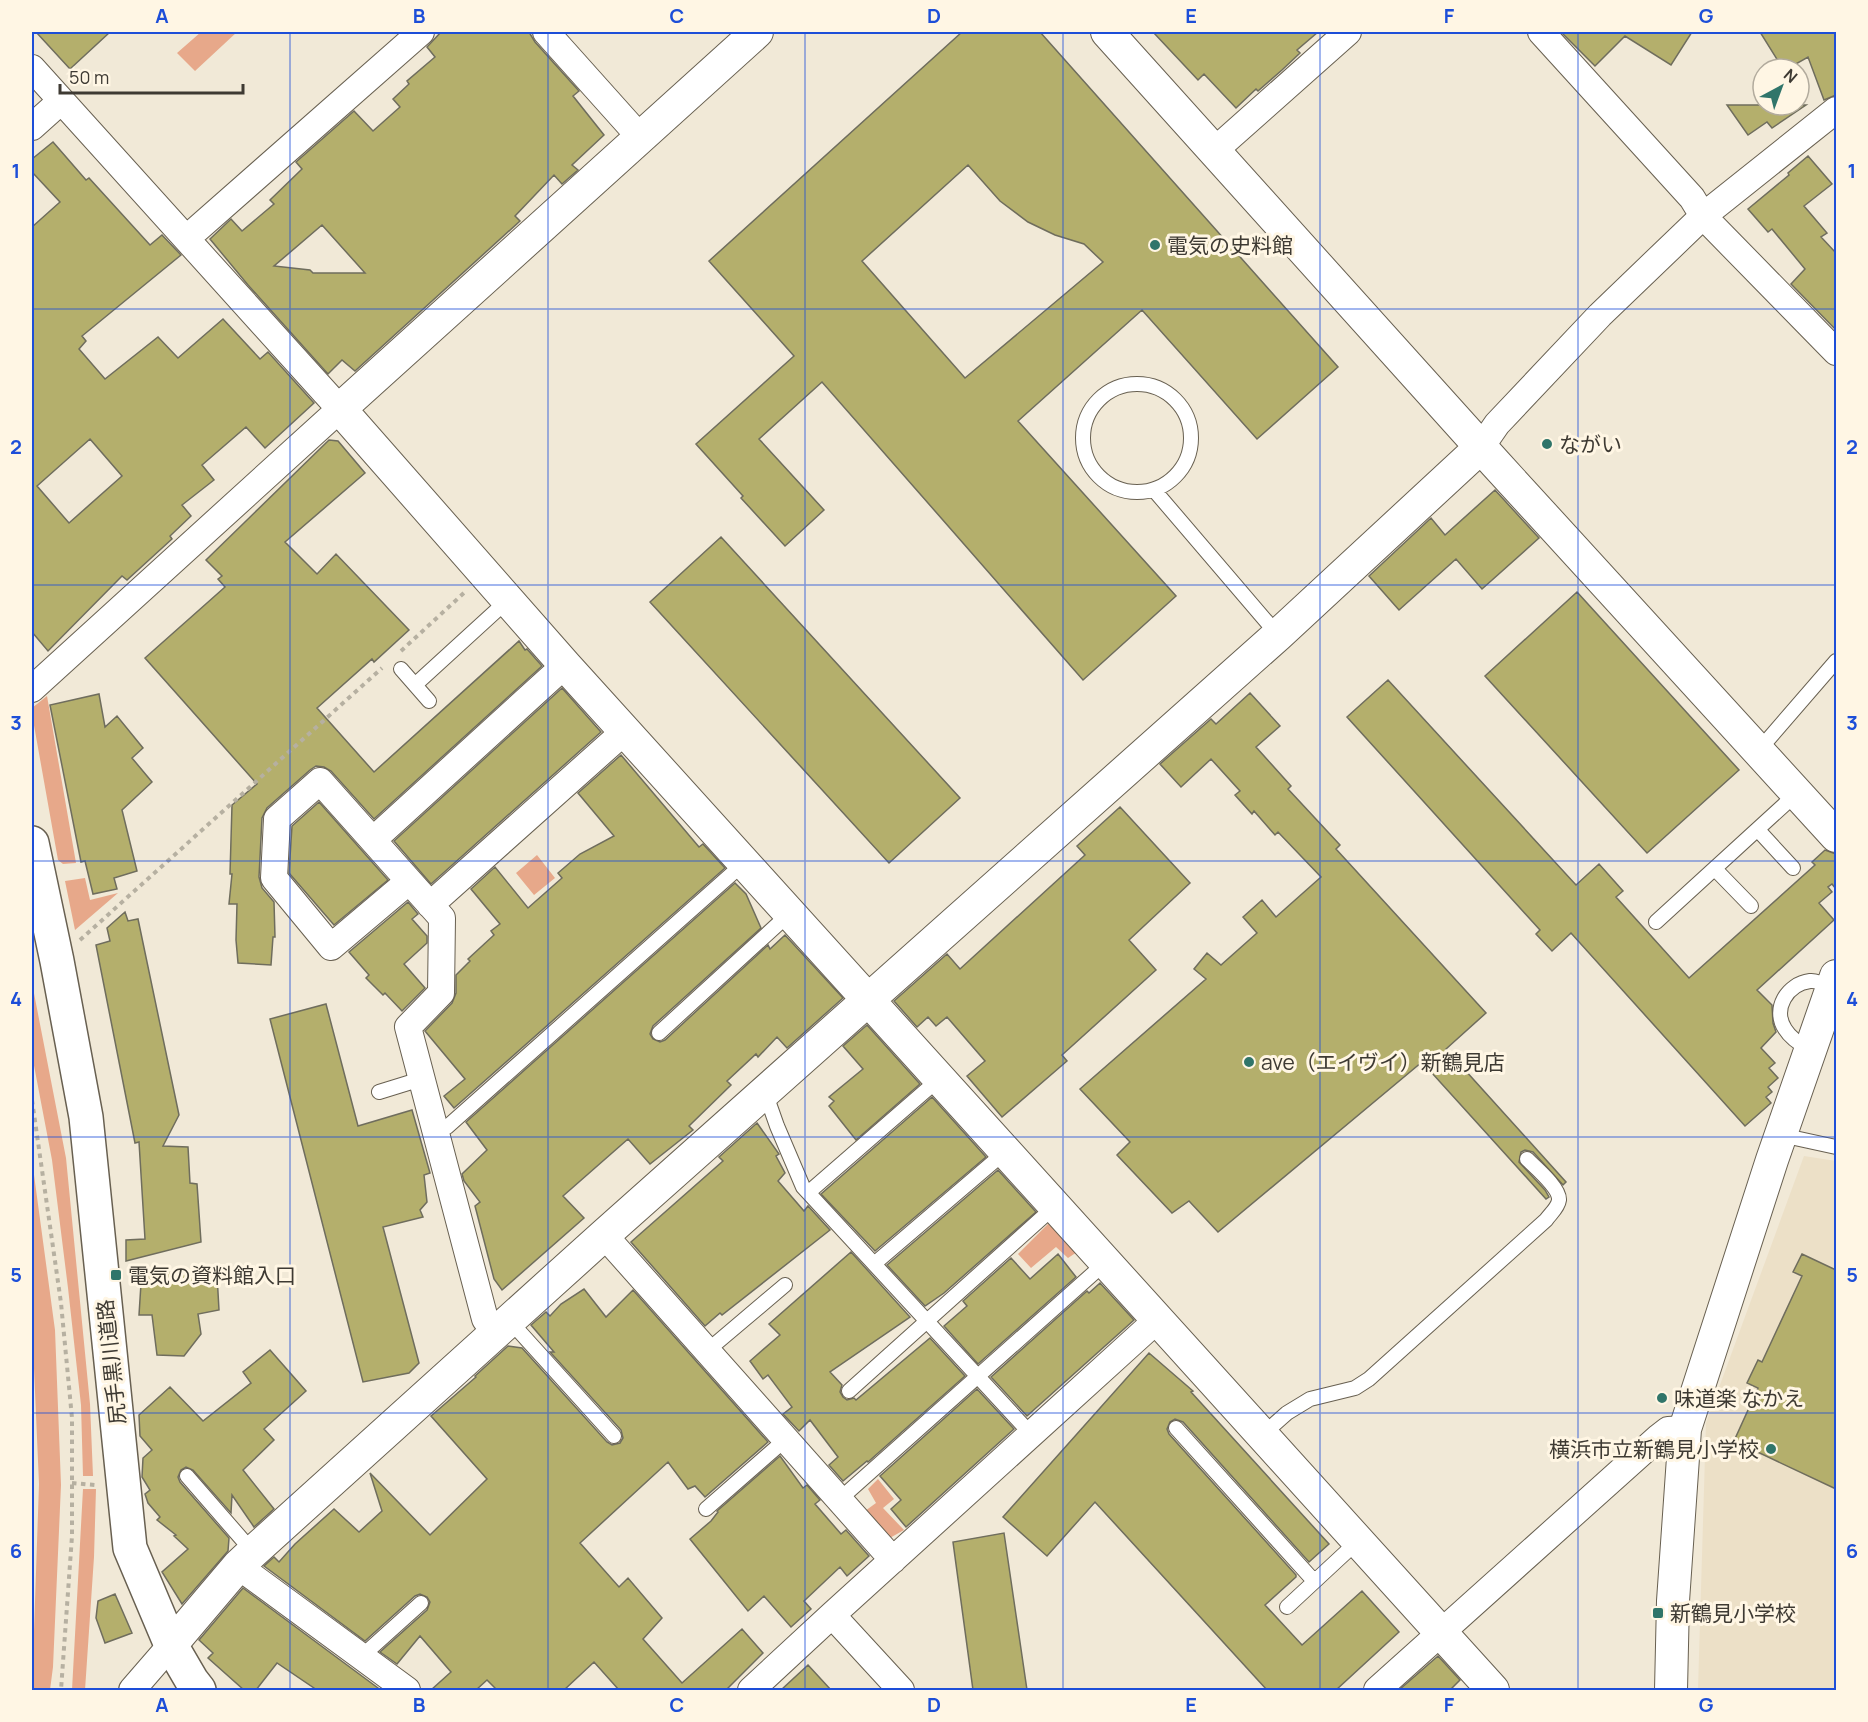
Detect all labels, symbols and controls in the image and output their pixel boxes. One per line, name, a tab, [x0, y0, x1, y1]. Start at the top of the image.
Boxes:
text: A	[155, 2, 169, 29]
text: B	[413, 2, 426, 29]
text: C	[670, 2, 684, 29]
text: D	[927, 2, 941, 29]
text: E	[1185, 2, 1197, 29]
text: F	[1444, 2, 1455, 29]
text: G	[1699, 2, 1714, 29]
scale bar	[60, 57, 243, 95]
north arrow	[1751, 57, 1811, 117]
text: N	[1779, 64, 1802, 88]
text: 50 m	[69, 65, 109, 89]
text: 1	[12, 157, 20, 184]
text: 1	[1848, 157, 1856, 184]
place label: 電気の史料館	[1167, 231, 1293, 259]
marker: 電気の史料館	[1148, 238, 1162, 252]
place label: ながい	[1559, 430, 1622, 458]
text: 2	[10, 433, 22, 460]
text: 2	[1846, 433, 1858, 460]
marker: ながい	[1540, 437, 1554, 451]
text: 3	[10, 709, 22, 736]
text: 3	[1846, 709, 1858, 736]
text: 4	[10, 985, 22, 1012]
text: 4	[1846, 985, 1858, 1012]
place label: ave（エイヴイ）新鶴見店	[1261, 1048, 1505, 1076]
marker: ave（エイヴイ）新鶴見店	[1242, 1055, 1256, 1069]
text: 5	[10, 1261, 22, 1288]
place label: 電気の資料館入口	[128, 1261, 296, 1289]
text: 5	[1846, 1261, 1858, 1288]
marker: 電気の資料館入口	[109, 1268, 123, 1282]
street label: 尻手黒川道路	[90, 1298, 132, 1426]
place label: 味道楽 なかえ	[1674, 1384, 1804, 1412]
marker: 味道楽 なかえ	[1655, 1391, 1669, 1405]
place label: 横浜市立新鶴見小学校	[1549, 1435, 1759, 1463]
marker: 横浜市立新鶴見小学校	[1764, 1442, 1778, 1456]
text: 6	[10, 1537, 22, 1564]
text: 6	[1846, 1537, 1858, 1564]
place label: 新鶴見小学校	[1670, 1599, 1796, 1627]
marker: 新鶴見小学校	[1651, 1606, 1665, 1620]
text: A	[155, 1691, 169, 1718]
text: B	[413, 1691, 426, 1718]
text: C	[670, 1691, 684, 1718]
text: D	[927, 1691, 941, 1718]
text: E	[1185, 1691, 1197, 1718]
text: F	[1444, 1691, 1455, 1718]
text: G	[1699, 1691, 1714, 1718]

